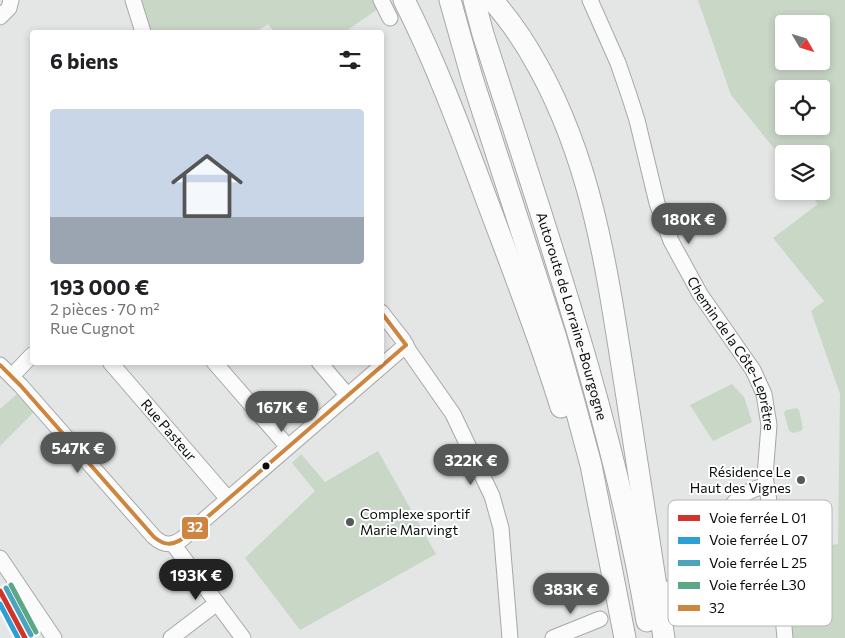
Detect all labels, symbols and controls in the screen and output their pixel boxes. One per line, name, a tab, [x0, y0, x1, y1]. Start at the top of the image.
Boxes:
north arrow	[775, 15, 830, 70]
map controls	[775, 15, 830, 200]
icon: filters	[336, 46, 364, 74]
text: 6 biens	[50, 48, 118, 73]
button: locate	[775, 80, 830, 135]
icon: home	[162, 141, 252, 231]
button: layers	[775, 145, 830, 200]
pin: 180K €	[648, 202, 730, 245]
text: 180K €	[662, 209, 716, 228]
street label: Autoroute de Lorraine-Bourgogne	[533, 210, 611, 422]
street label: Chemin de la Côte-Leprêtre	[684, 273, 778, 431]
text: 193 000 €	[50, 274, 149, 299]
text: 2 pièces · 70 m²	[50, 299, 160, 318]
text: Rue Cugnot	[50, 318, 135, 337]
pin: 167K €	[241, 390, 323, 433]
street label: Rue Pasteur	[138, 395, 201, 465]
text: 167K €	[256, 397, 308, 416]
pin: 547K €	[37, 432, 119, 474]
text: 547K €	[51, 438, 105, 457]
pin: 322K €	[430, 444, 512, 486]
text: 322K €	[445, 450, 497, 469]
unlabelled marker	[261, 461, 271, 471]
place label: Résidence Le Haut des Vignes	[690, 463, 791, 496]
marker: Résidence Le Haut des Vignes	[795, 474, 807, 486]
legend	[668, 500, 832, 626]
place label: Complexe sportif Marie Marvingt	[360, 505, 471, 538]
text: Voie ferrée L 01	[709, 509, 806, 526]
line badge: 32	[181, 516, 209, 540]
marker: Complexe sportif Marie Marvingt	[344, 516, 356, 528]
text: 32	[187, 518, 203, 535]
text: Voie ferrée L 07	[709, 531, 808, 548]
text: Voie ferrée L 25	[709, 554, 807, 571]
pin: 193K €	[155, 558, 237, 601]
text: 193K €	[170, 565, 222, 584]
pin: 383K €	[530, 572, 612, 615]
text: Voie ferrée L30	[709, 576, 806, 593]
text: 383K €	[544, 579, 598, 598]
text: 32	[709, 599, 725, 616]

